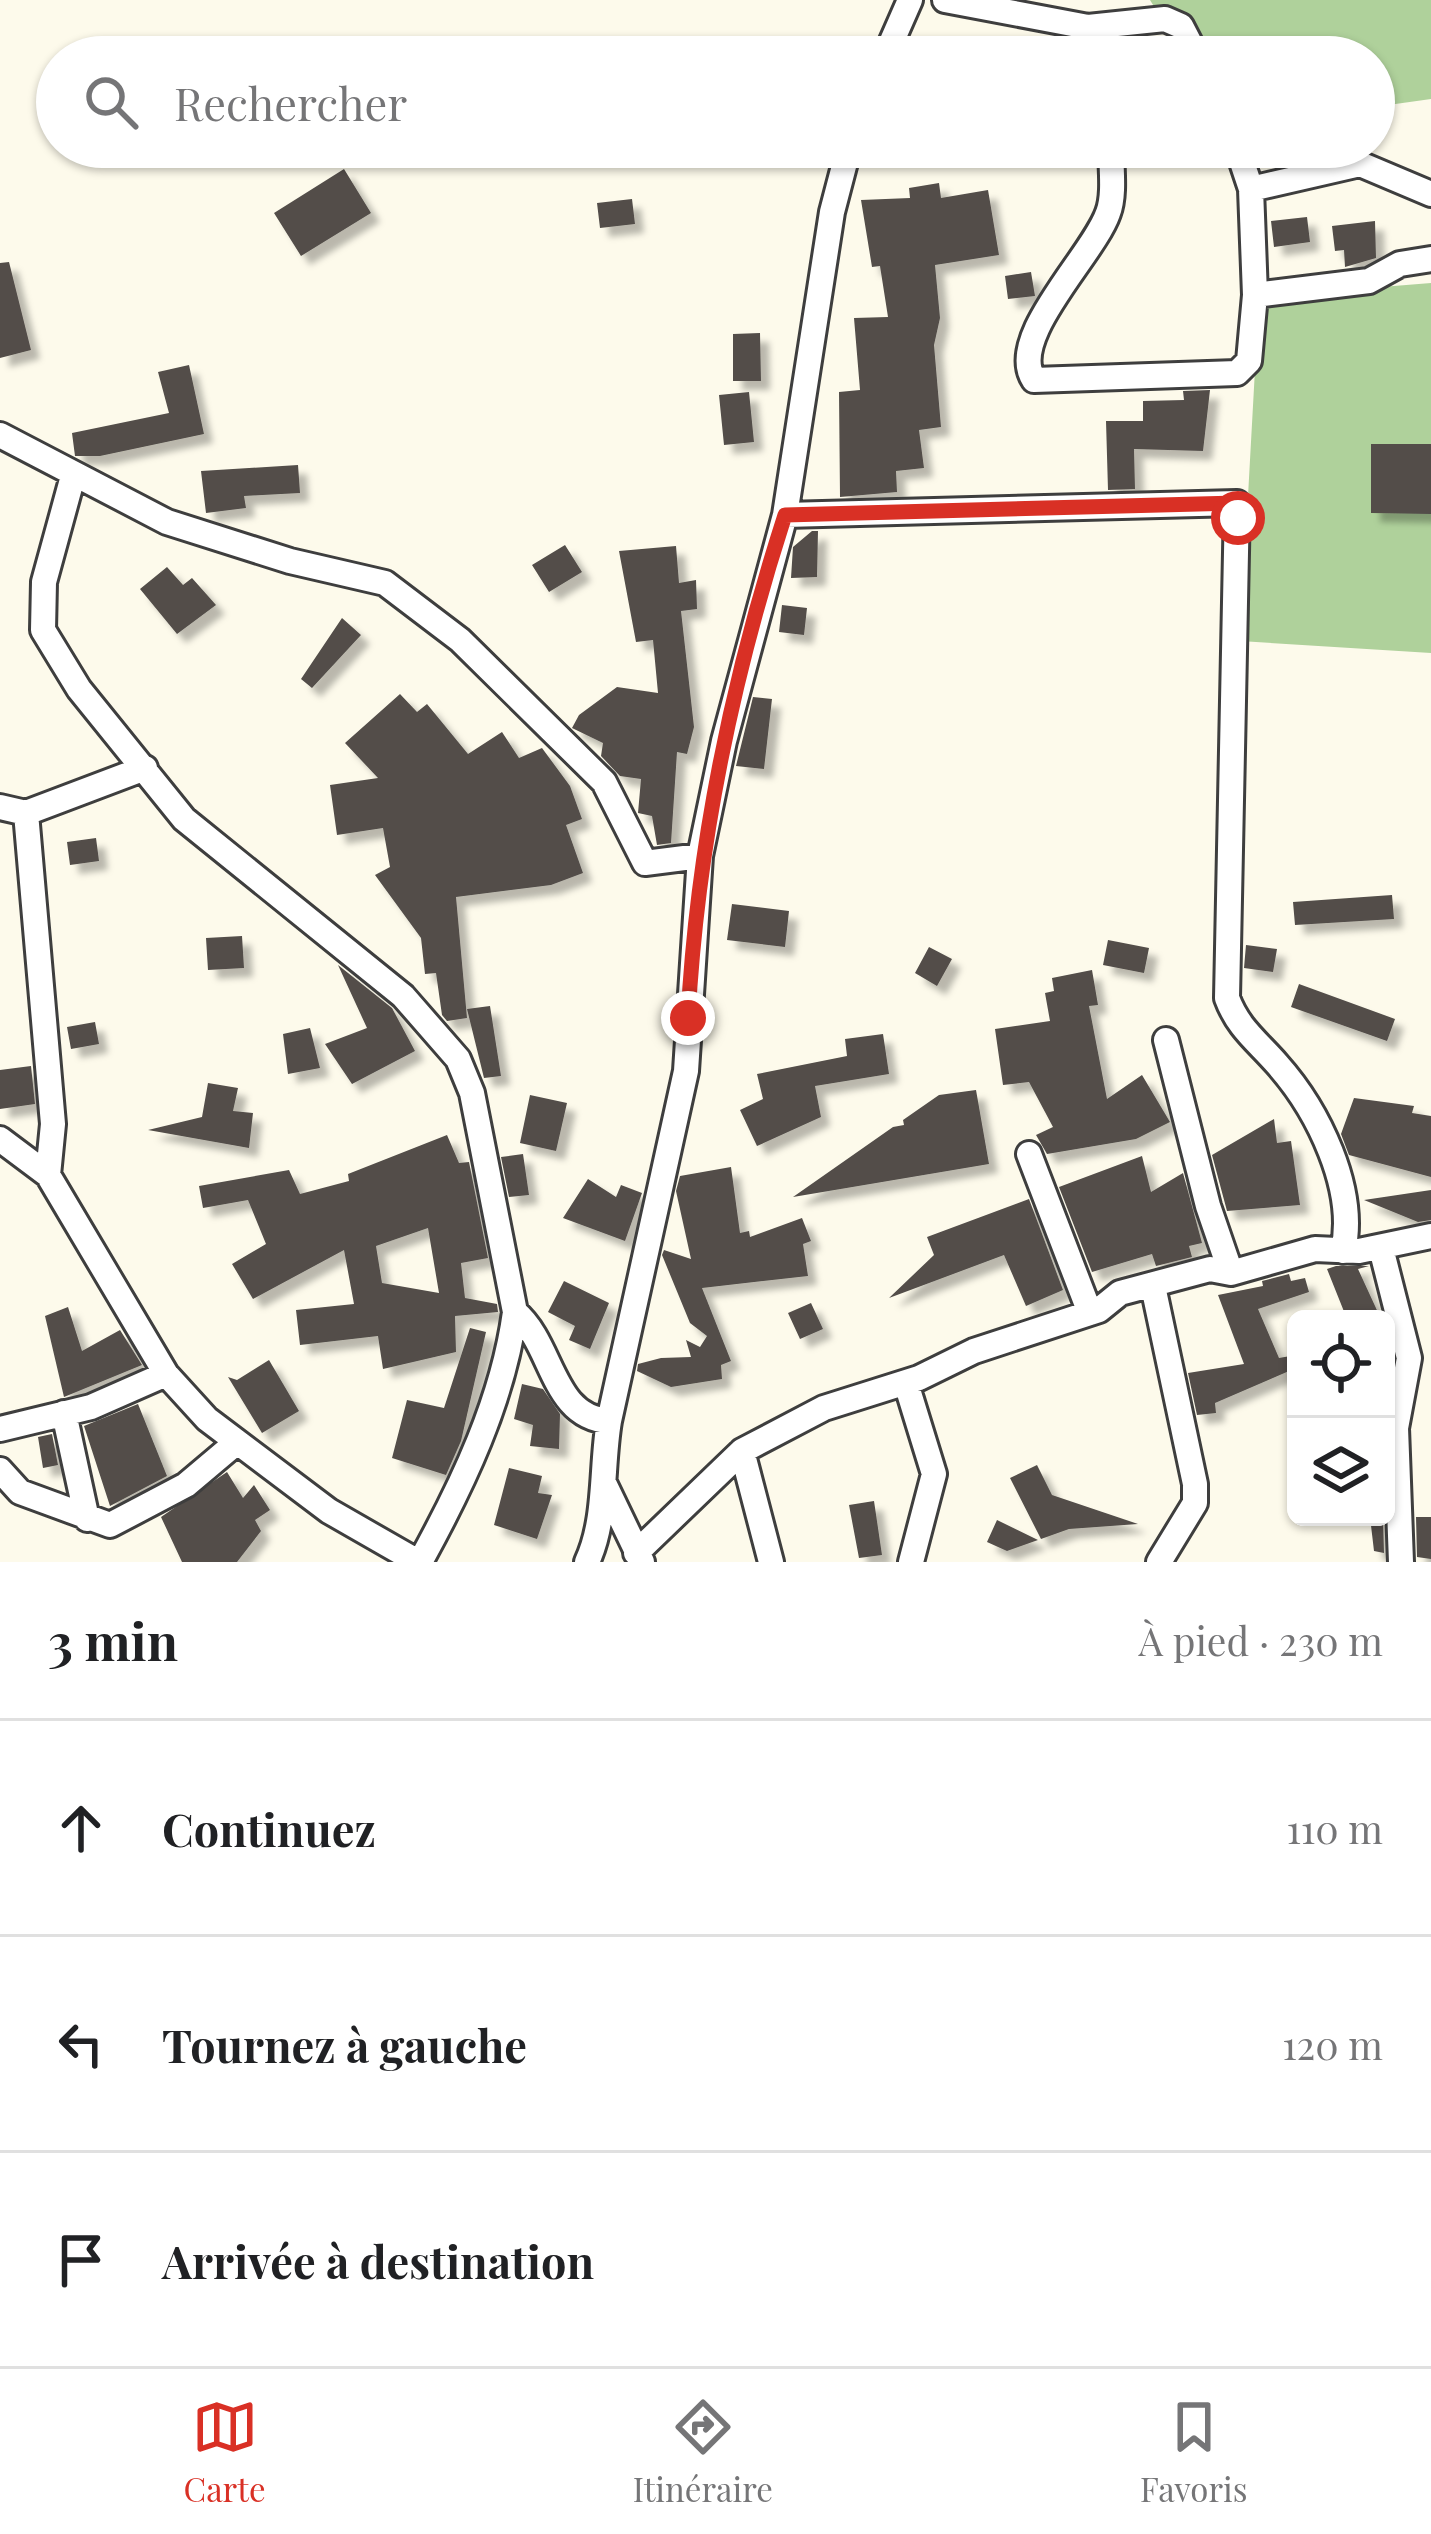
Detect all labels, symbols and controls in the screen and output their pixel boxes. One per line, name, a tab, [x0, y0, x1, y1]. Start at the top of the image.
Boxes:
search box	[36, 36, 1395, 168]
icon: search	[78, 69, 144, 135]
text: Rechercher	[174, 72, 407, 132]
route start	[1211, 491, 1265, 545]
route end	[661, 991, 715, 1045]
map controls	[1287, 1310, 1395, 1526]
button: locate	[1287, 1310, 1395, 1418]
button: layers	[1287, 1418, 1395, 1526]
text: 3 min	[48, 1606, 178, 1674]
text: À pied · 230 m	[1139, 1614, 1383, 1666]
icon: ahead	[48, 1795, 114, 1861]
text: Continuez	[162, 1798, 376, 1858]
text: 110 m	[1286, 1802, 1383, 1854]
icon: left	[48, 2011, 114, 2077]
text: Tournez à gauche	[162, 2014, 527, 2074]
text: 120 m	[1282, 2018, 1383, 2070]
icon: arrive	[48, 2227, 114, 2293]
text: Arrivée à destination	[162, 2230, 594, 2290]
tab: Carte	[183, 2394, 266, 2510]
tab: Itinéraire	[633, 2394, 773, 2510]
tab: Favoris	[1140, 2394, 1248, 2510]

